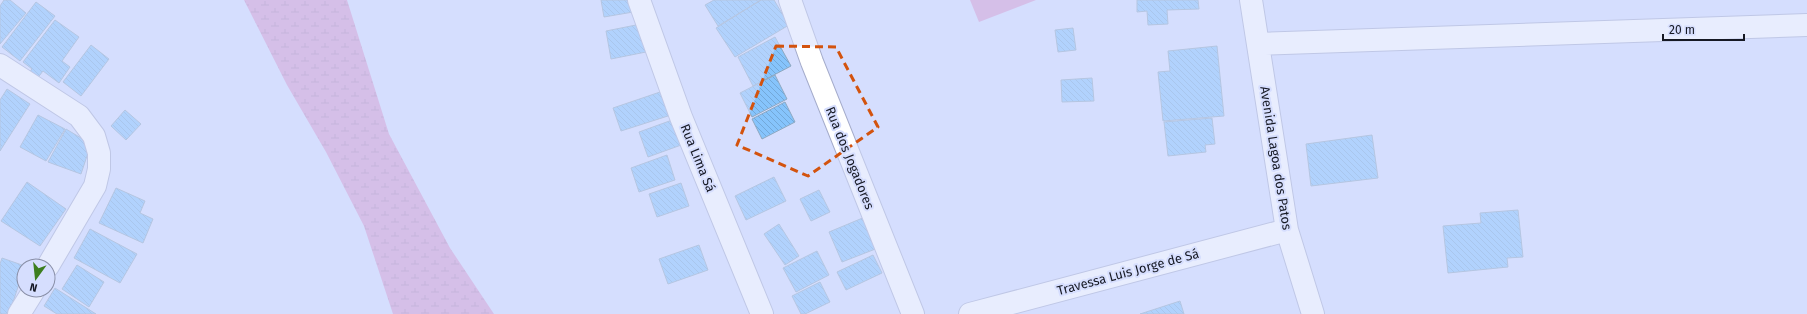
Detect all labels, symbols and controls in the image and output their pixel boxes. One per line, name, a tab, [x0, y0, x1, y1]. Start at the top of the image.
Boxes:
scale bar	[1663, 16, 1744, 42]
text: 20 m	[1669, 23, 1695, 37]
street label: Avenida Lagoa dos Patos	[1257, 85, 1295, 231]
street label: Rua dos Jogadores	[823, 105, 877, 211]
street label: Rua Lima Sá	[678, 122, 718, 194]
street label: Travessa Luis Jorge de Sá	[1055, 246, 1201, 298]
north arrow	[16, 258, 56, 298]
text: N	[28, 280, 39, 294]

